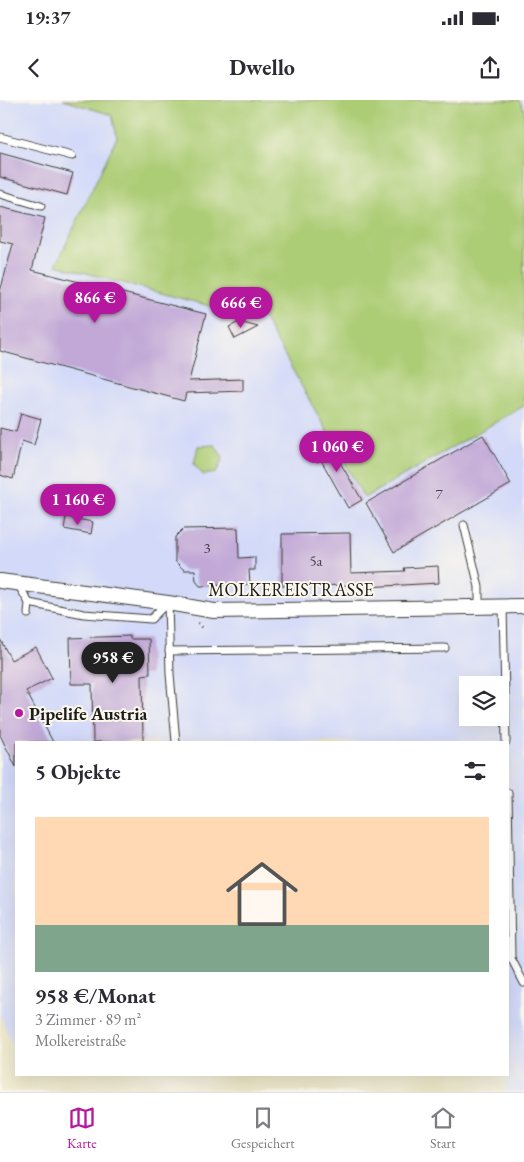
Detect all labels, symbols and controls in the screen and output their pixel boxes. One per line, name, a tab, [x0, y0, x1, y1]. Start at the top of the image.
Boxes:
text: 19:37	[25, 5, 71, 30]
text: Dwello	[229, 53, 295, 82]
icon: back	[20, 54, 48, 82]
icon: share	[476, 54, 504, 82]
pin: 866 €	[60, 282, 130, 324]
pin: 666 €	[206, 286, 276, 329]
text: 866 €	[75, 287, 116, 308]
text: 666 €	[221, 292, 262, 313]
pin: 1 060 €	[291, 430, 383, 473]
text: 1 060 €	[310, 436, 364, 457]
pin: 1 160 €	[32, 484, 124, 526]
house number: 7	[435, 484, 443, 503]
text: 1 160 €	[51, 489, 105, 510]
house number: 3	[203, 538, 211, 557]
house number: 5a	[309, 551, 323, 570]
street label: MOLKEREISTRASSE	[208, 578, 374, 601]
pin: 958 €	[78, 642, 148, 684]
text: 958 €	[93, 647, 134, 668]
map controls	[459, 676, 509, 726]
button: layers	[459, 676, 509, 726]
place label: Pipelife Austria	[29, 702, 148, 725]
marker: Pipelife Austria	[13, 707, 25, 719]
icon: filters	[461, 757, 489, 785]
text: 5 Objekte	[35, 758, 121, 785]
icon: home	[217, 849, 307, 939]
text: 958 €/Monat	[35, 982, 156, 1009]
text: 3 Zimmer · 89 m²	[35, 1009, 141, 1030]
text: Molkereistraße	[35, 1030, 126, 1051]
tab: Karte	[67, 1104, 97, 1152]
tab: Gespeichert	[231, 1104, 295, 1152]
tab: Start	[429, 1104, 457, 1152]

